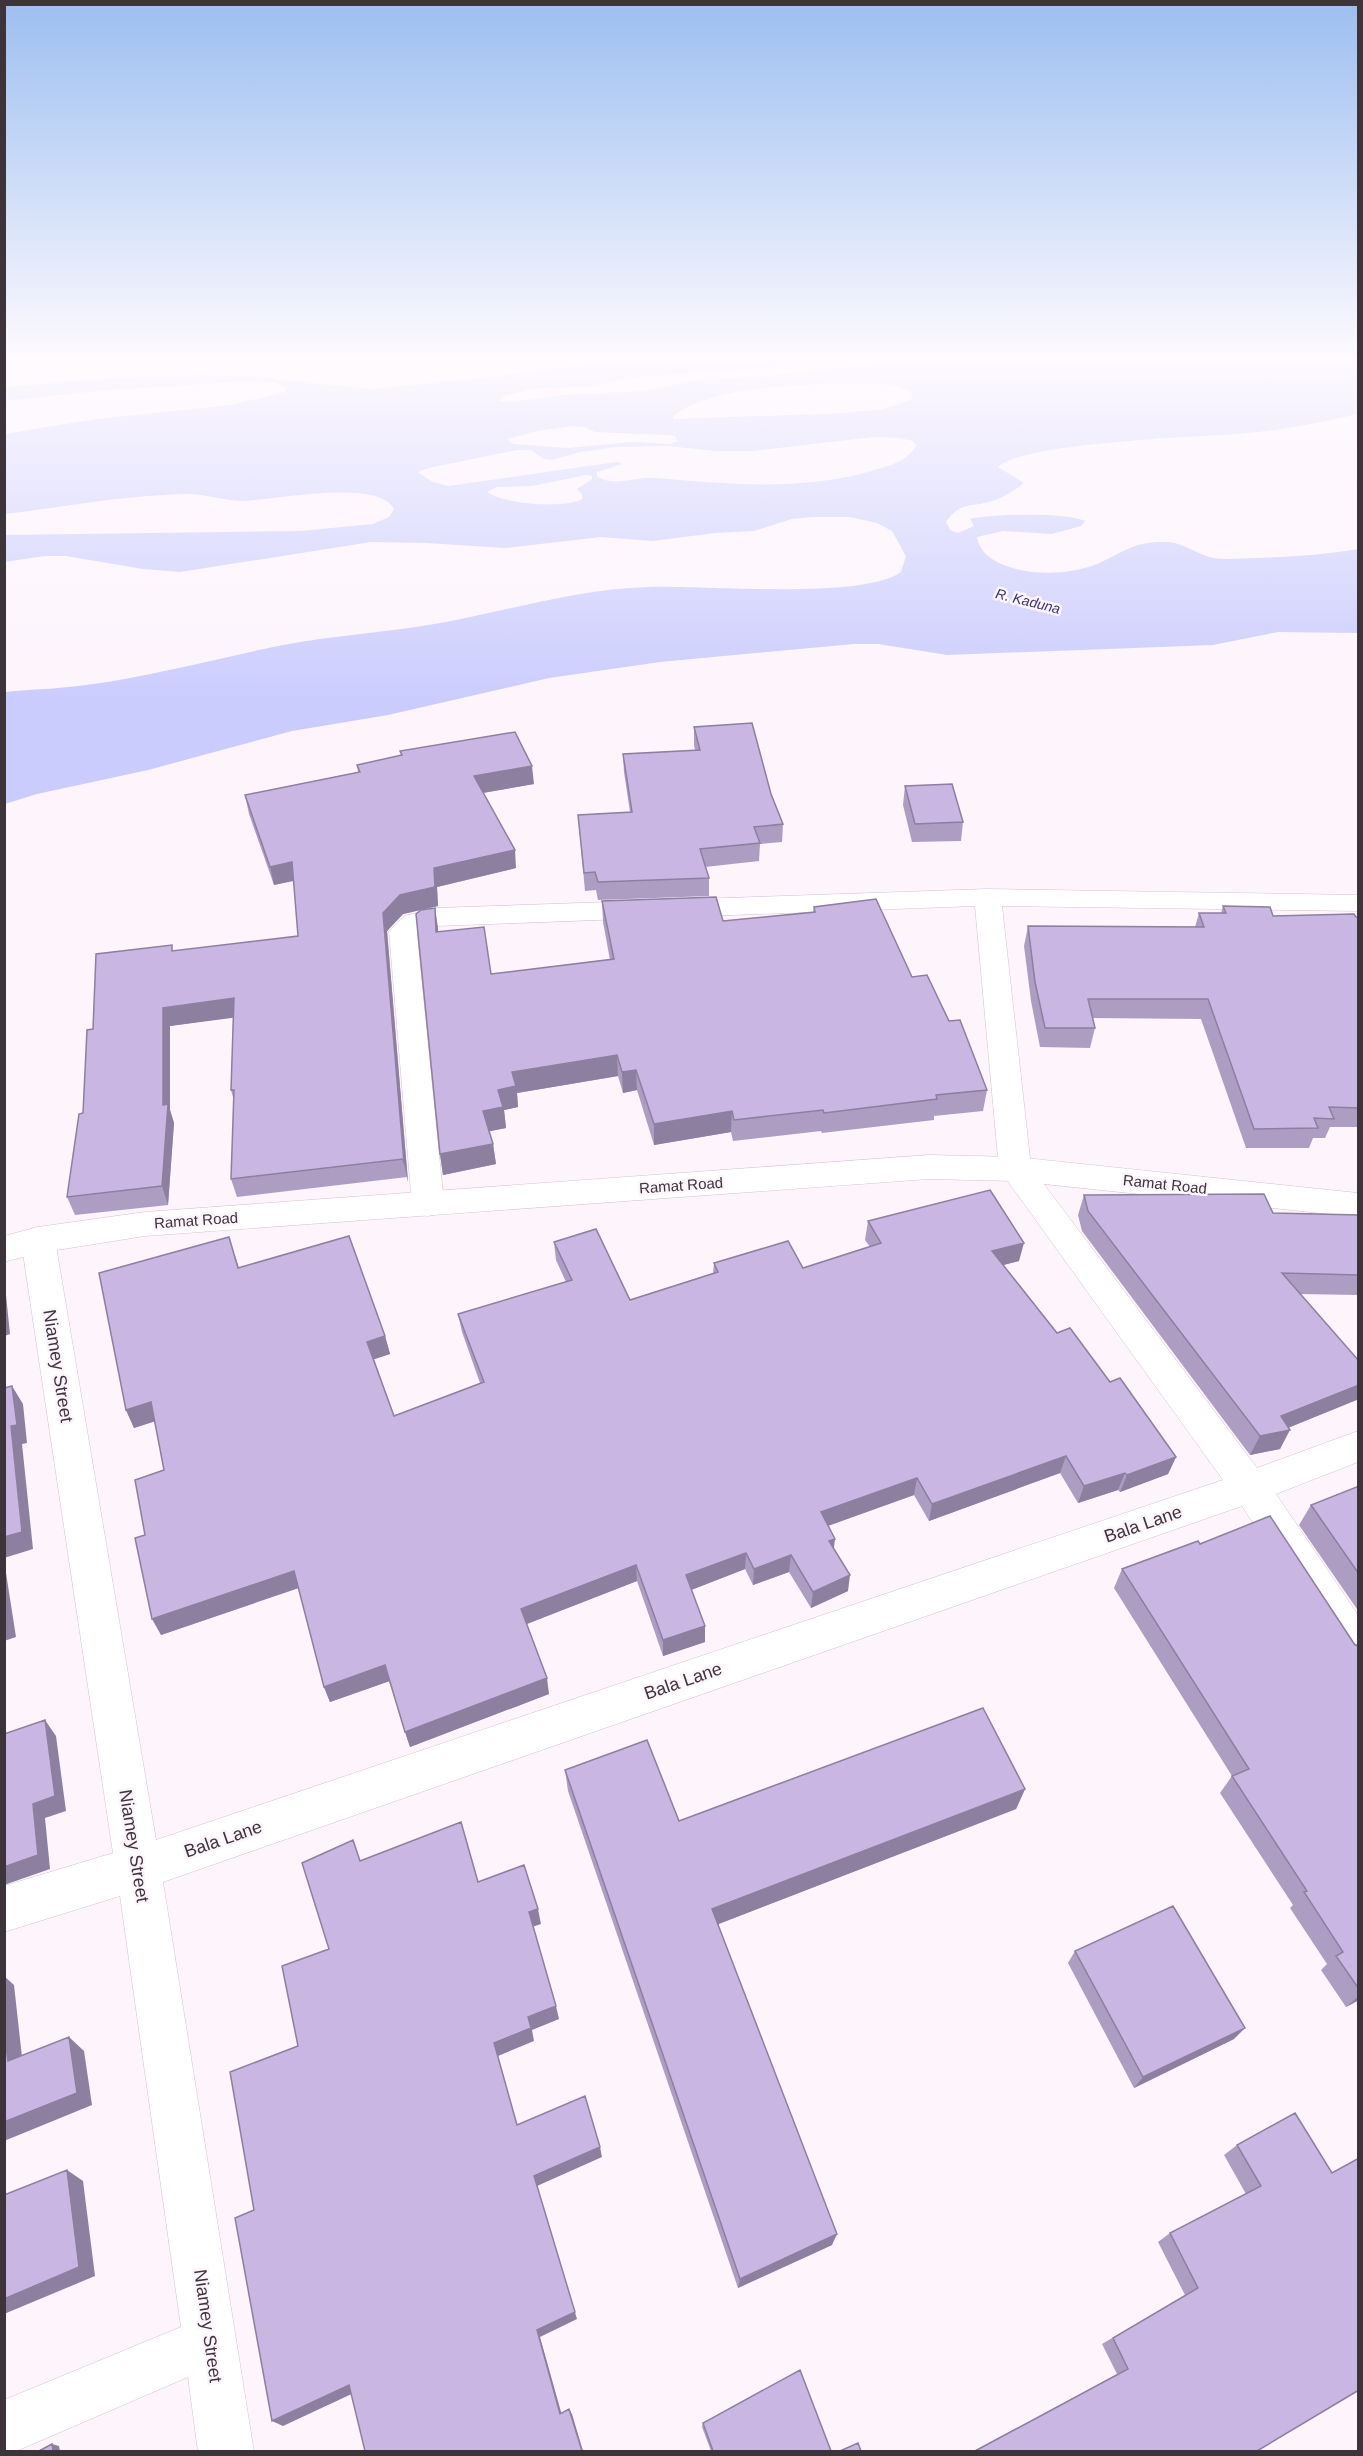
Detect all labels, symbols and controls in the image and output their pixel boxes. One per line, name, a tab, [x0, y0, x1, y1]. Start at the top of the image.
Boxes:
water label: R. Kaduna	[994, 585, 1062, 617]
street label: Ramat Road	[1122, 1171, 1208, 1197]
street label: Ramat Road	[638, 1174, 724, 1196]
street label: Ramat Road	[153, 1209, 239, 1231]
street label: Niamey Street	[39, 1308, 77, 1424]
street label: Bala Lane	[1101, 1501, 1185, 1547]
street label: Bala Lane	[641, 1658, 725, 1704]
street label: Niamey Street	[115, 1788, 153, 1904]
street label: Bala Lane	[181, 1816, 265, 1862]
street label: Niamey Street	[190, 2268, 226, 2384]

